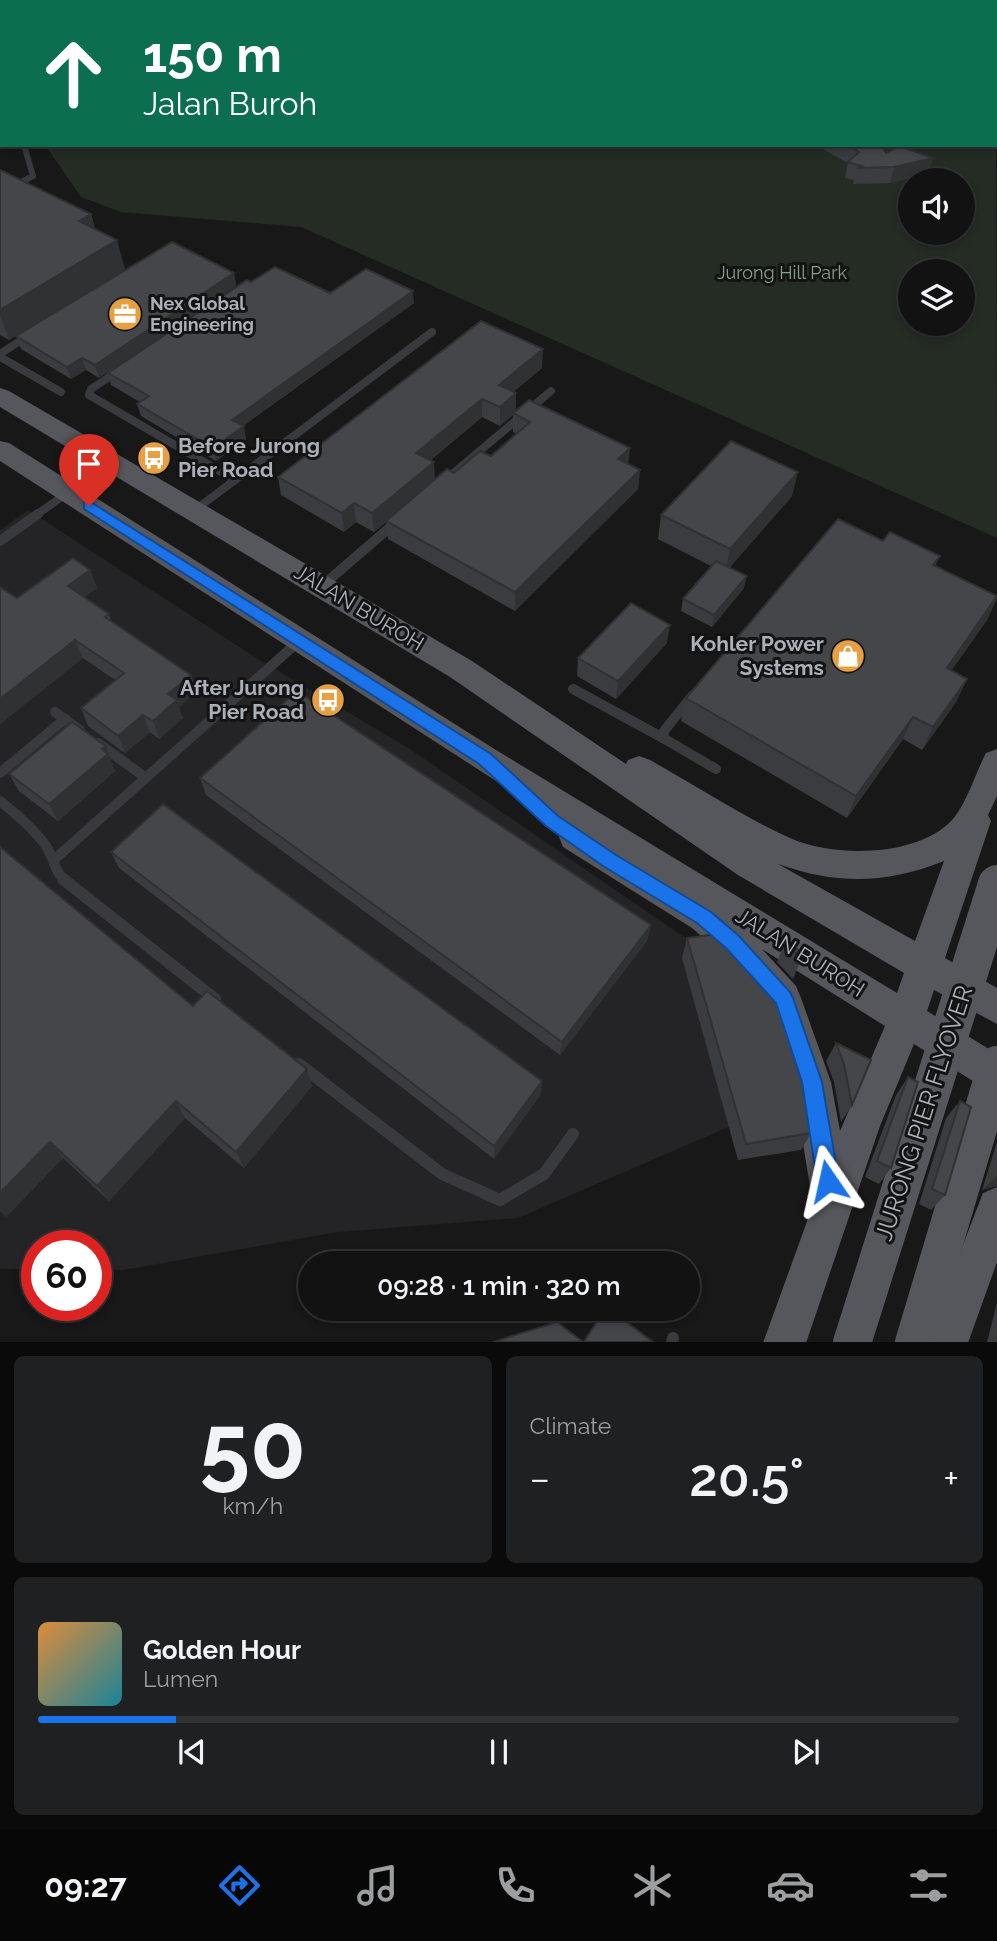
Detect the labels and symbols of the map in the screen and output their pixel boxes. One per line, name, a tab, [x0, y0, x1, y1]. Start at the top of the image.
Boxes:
park label: Jurong Hill Park	[717, 262, 847, 283]
place label: Nex Global Engineering	[150, 293, 254, 335]
office icon: Nex Global Engineering	[106, 295, 144, 333]
place label: Before Jurong Pier Road	[178, 433, 320, 482]
pin	[59, 434, 119, 506]
bus stop icon: Before Jurong Pier Road	[135, 439, 173, 477]
street label: JALAN BUROH	[290, 559, 429, 656]
place label: Kohler Power Systems	[690, 631, 824, 680]
shop icon: Kohler Power Systems	[829, 637, 867, 675]
place label: After Jurong Pier Road	[180, 675, 304, 724]
bus stop icon: After Jurong Pier Road	[309, 681, 347, 719]
street label: JALAN BUROH	[731, 903, 869, 1002]
street label: JURONG PIER FLYOVER	[869, 982, 978, 1244]
position arrow	[791, 1144, 865, 1218]
speed limit sign: 60	[21, 1230, 112, 1321]

